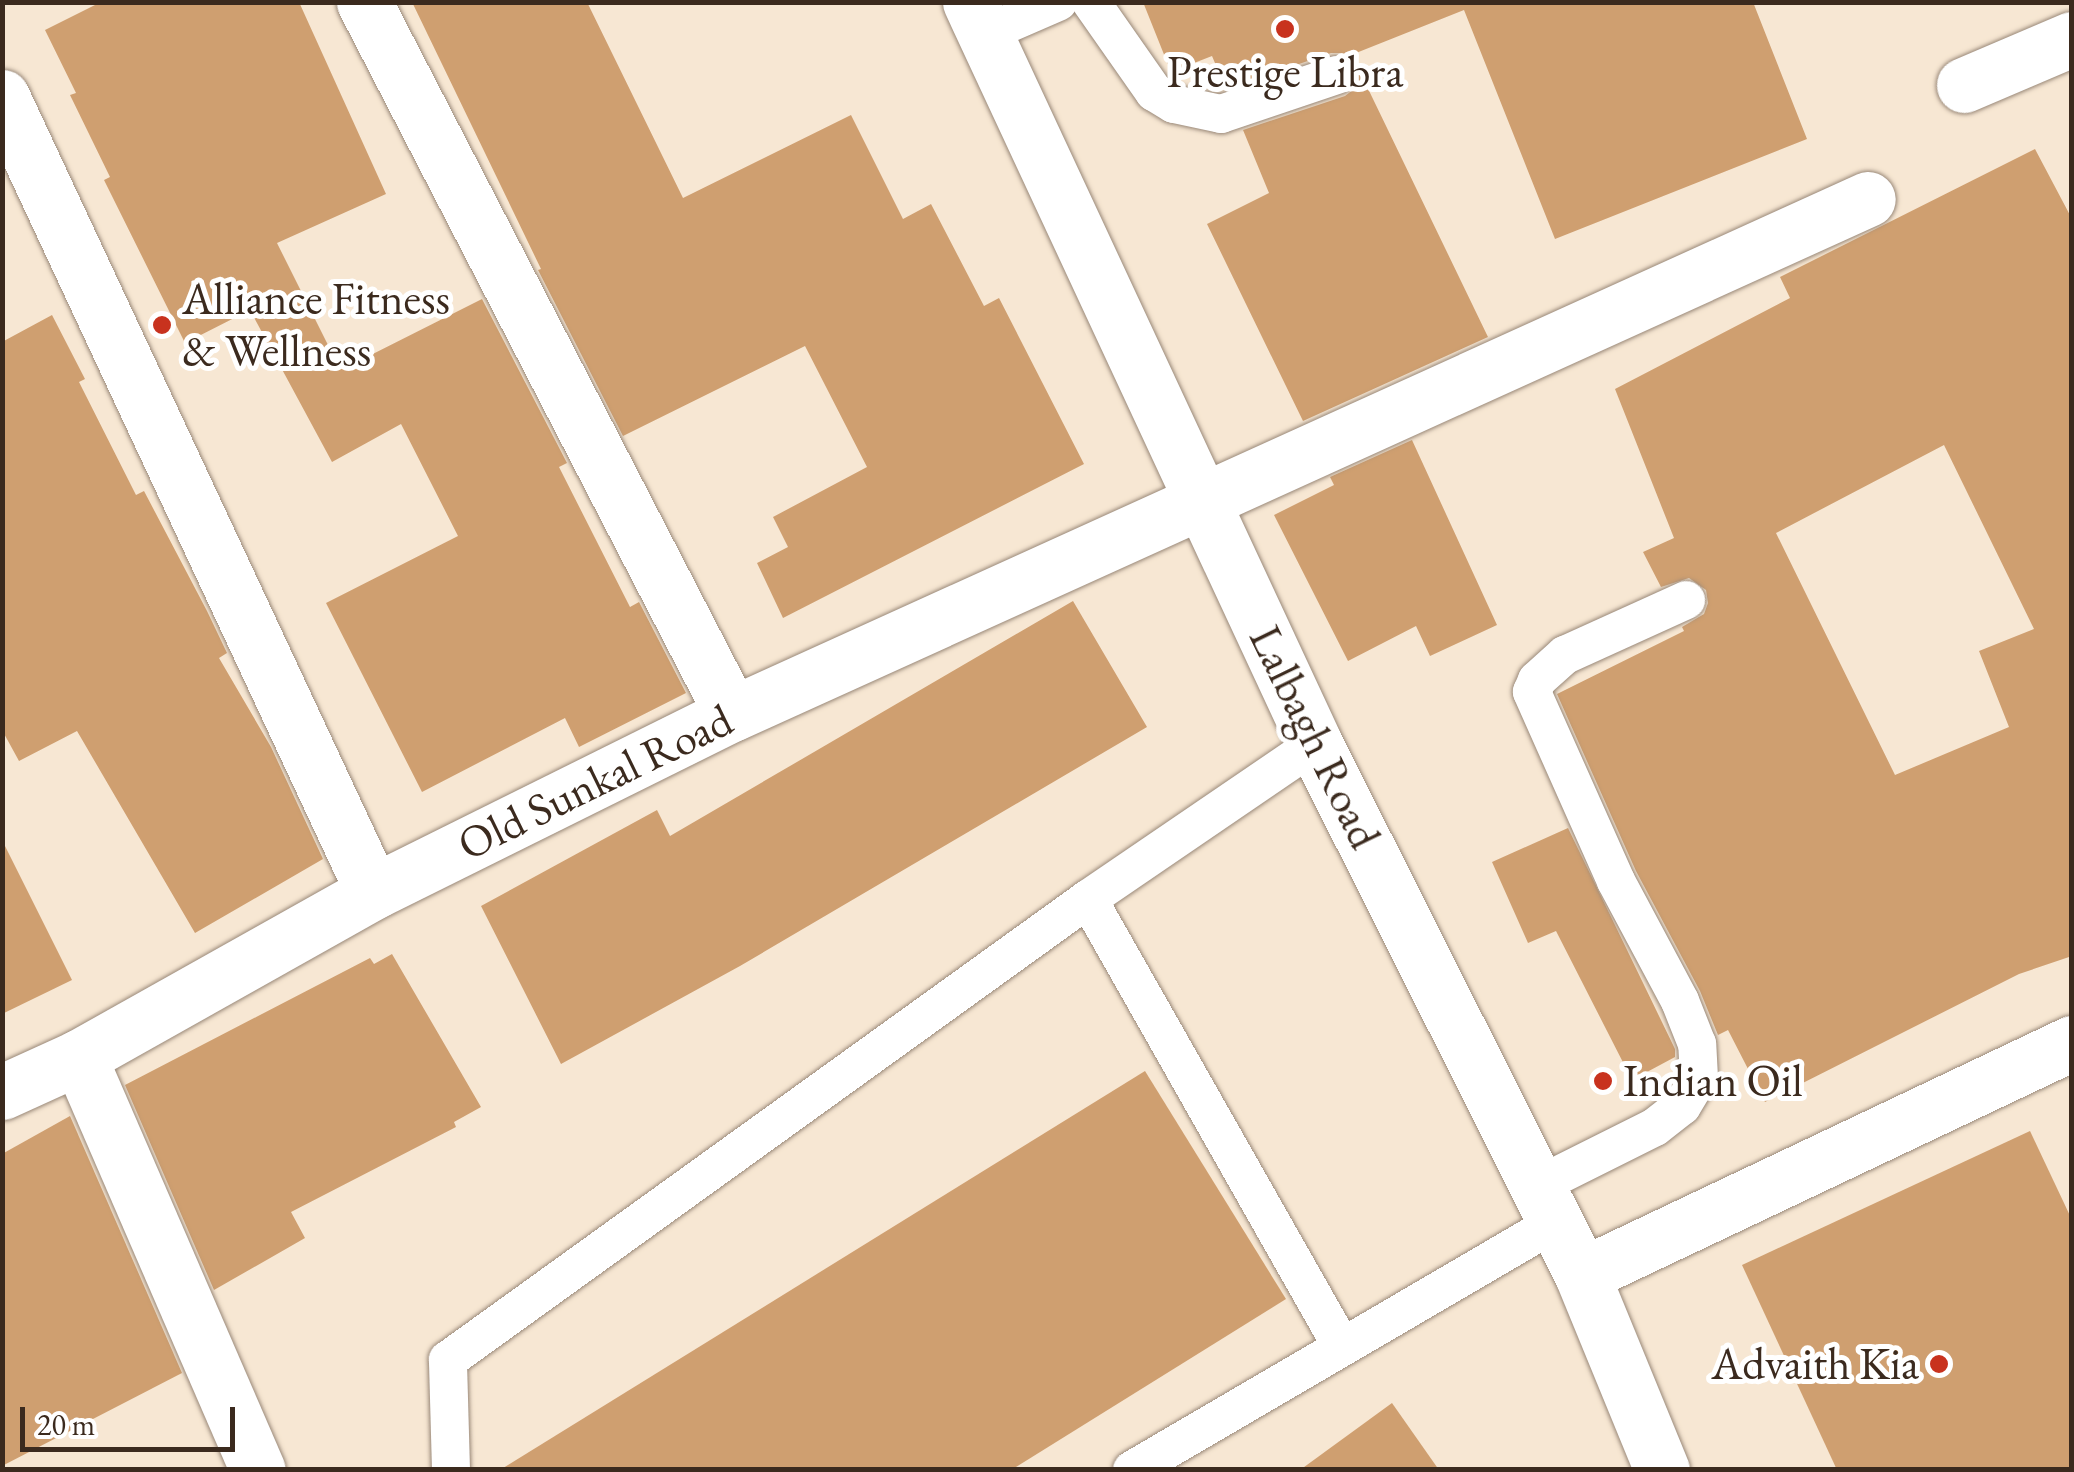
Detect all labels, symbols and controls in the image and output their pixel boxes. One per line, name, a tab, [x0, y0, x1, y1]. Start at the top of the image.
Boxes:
marker: Prestige Libra	[1274, 18, 1296, 40]
place label: Prestige Libra	[1167, 45, 1403, 99]
place label: Alliance Fitness & Wellness	[182, 272, 450, 378]
marker: Alliance Fitness & Wellness	[151, 314, 173, 336]
street label: Lalbagh Road	[1238, 617, 1392, 857]
street label: Old Sunkal Road	[449, 692, 741, 872]
place label: Indian Oil	[1623, 1054, 1803, 1108]
marker: Indian Oil	[1592, 1070, 1614, 1092]
place label: Advaith Kia	[1711, 1337, 1919, 1391]
marker: Advaith Kia	[1928, 1353, 1950, 1375]
scale bar	[25, 1387, 240, 1449]
text: 20 m	[37, 1405, 95, 1444]

